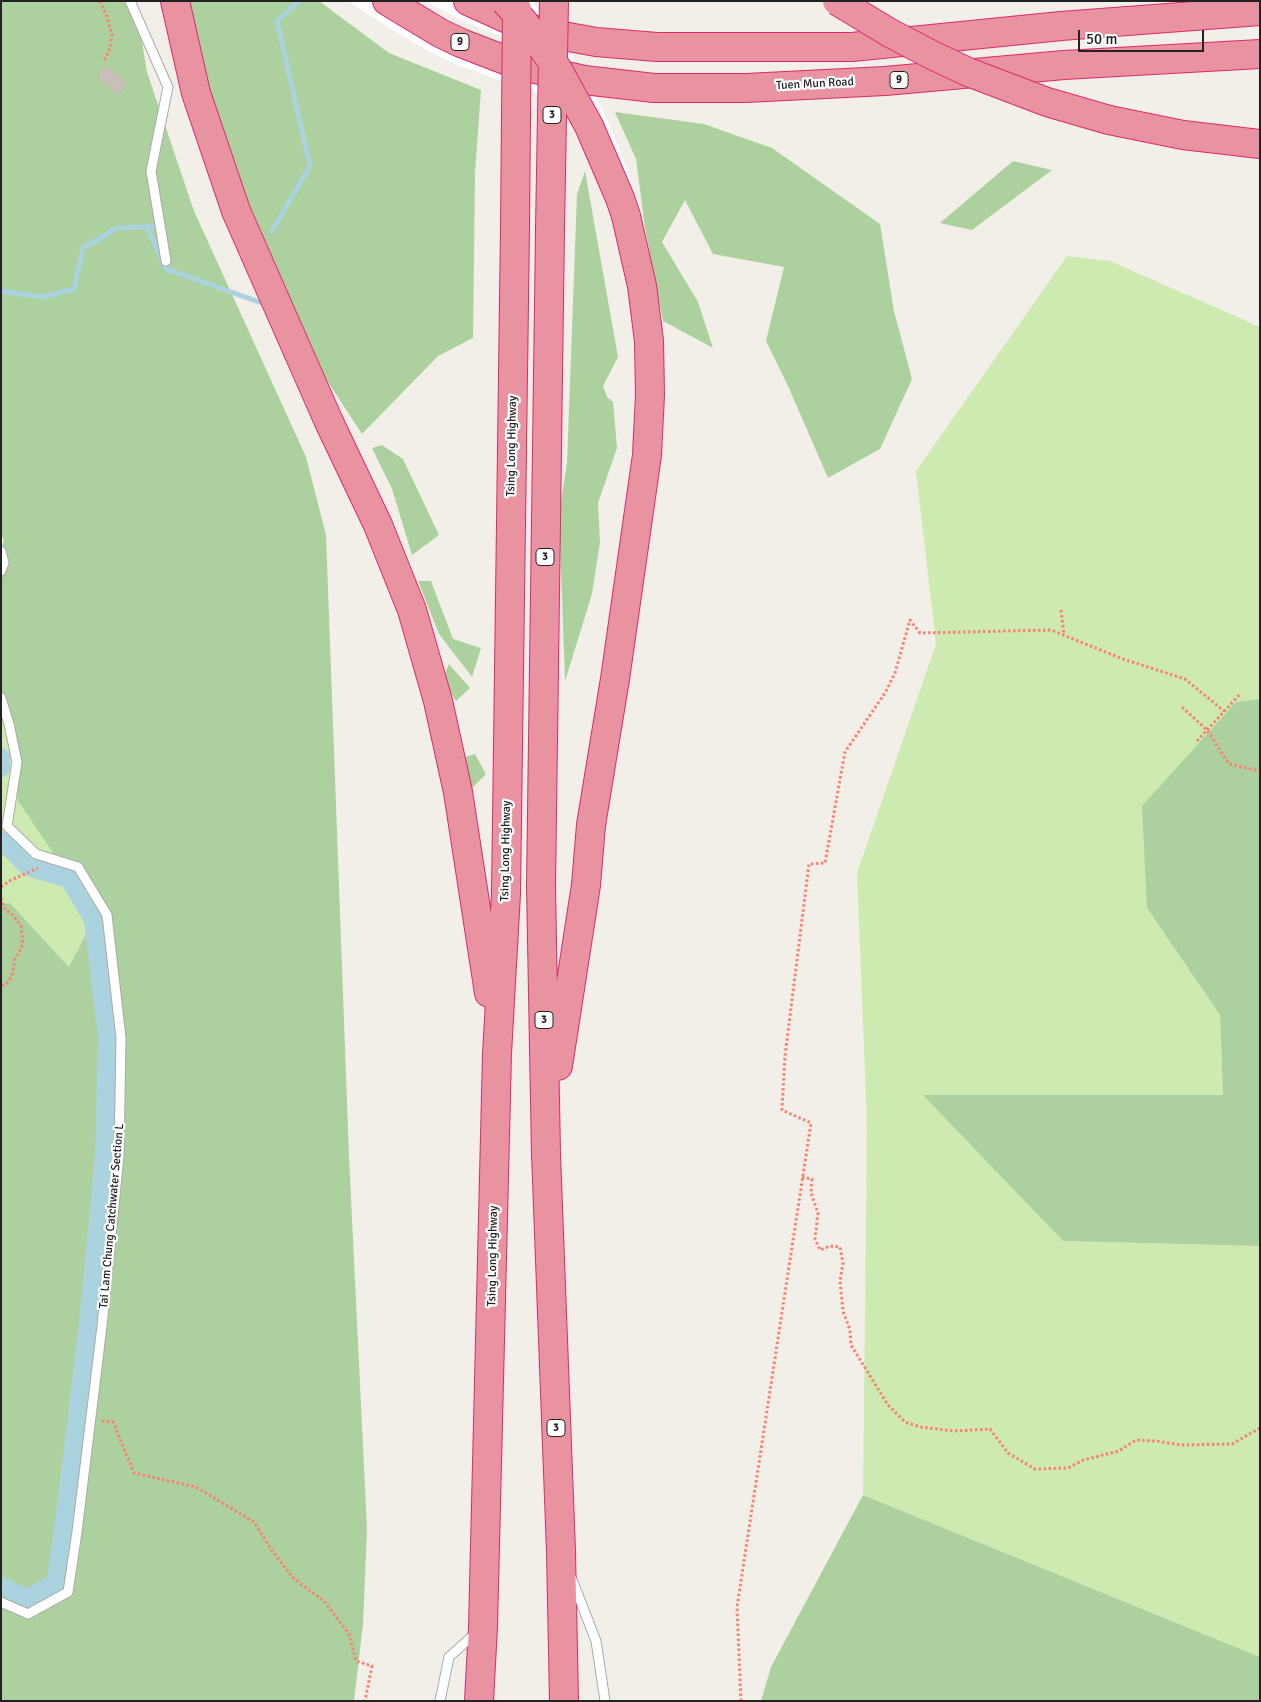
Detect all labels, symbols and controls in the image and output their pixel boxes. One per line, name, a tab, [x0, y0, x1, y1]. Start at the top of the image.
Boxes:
scale bar	[1081, 20, 1207, 52]
text: 50 m	[1086, 30, 1117, 48]
road number: 9	[451, 34, 469, 51]
road number: 9	[890, 72, 908, 88]
street label: Tuen Mun Road	[776, 75, 854, 93]
road number: 3	[543, 106, 561, 124]
street label: Tsing Long Highway	[504, 395, 520, 497]
road number: 3	[536, 548, 554, 566]
street label: Tsing Long Highway	[498, 800, 514, 902]
road number: 3	[535, 1012, 553, 1028]
street label: Tai Lam Chung Catchwater Section L	[97, 1123, 127, 1309]
street label: Tsing Long Highway	[485, 1205, 501, 1307]
road number: 3	[547, 1420, 565, 1436]

